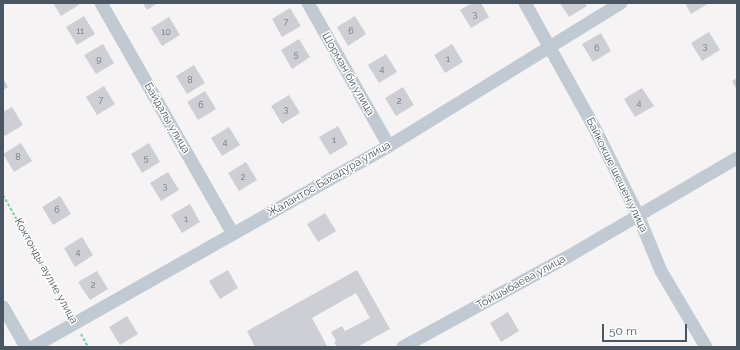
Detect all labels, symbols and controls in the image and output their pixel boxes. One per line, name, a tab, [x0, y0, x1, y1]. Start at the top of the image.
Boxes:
house number: 3	[473, 9, 477, 19]
house number: 7	[284, 17, 288, 27]
house number: 11	[76, 26, 84, 36]
house number: 6	[348, 26, 354, 36]
house number: 10	[161, 27, 171, 37]
street label: Шорман би улица	[319, 30, 377, 118]
house number: 3	[703, 41, 707, 51]
house number: 6	[594, 43, 600, 53]
house number: 5	[294, 49, 298, 59]
house number: 9	[96, 54, 102, 64]
house number: 1	[446, 54, 450, 64]
house number: 4	[380, 64, 384, 74]
house number: 8	[187, 75, 193, 85]
street label: Байдалы улица	[141, 80, 193, 156]
house number: 7	[99, 95, 103, 105]
house number: 2	[397, 96, 401, 106]
house number: 4	[637, 98, 641, 108]
house number: 6	[198, 100, 204, 110]
house number: 3	[284, 104, 288, 114]
street label: Байкокше шешен улица	[583, 115, 651, 235]
house number: 1	[332, 135, 336, 145]
house number: 4	[223, 137, 227, 147]
street label: Жалантос Бахадура улица	[265, 138, 393, 220]
house number: 8	[15, 152, 21, 162]
house number: 5	[144, 153, 148, 163]
house number: 2	[241, 172, 245, 182]
house number: 3	[163, 181, 167, 191]
house number: 6	[54, 205, 60, 215]
house number: 1	[184, 214, 188, 224]
street label: Коктонды аулие улица	[11, 216, 81, 326]
house number: 4	[76, 247, 80, 257]
street label: Тойшыбаева улица	[474, 252, 568, 312]
house number: 2	[91, 280, 95, 290]
scale bar	[604, 316, 689, 342]
text: 50 m	[609, 324, 637, 338]

